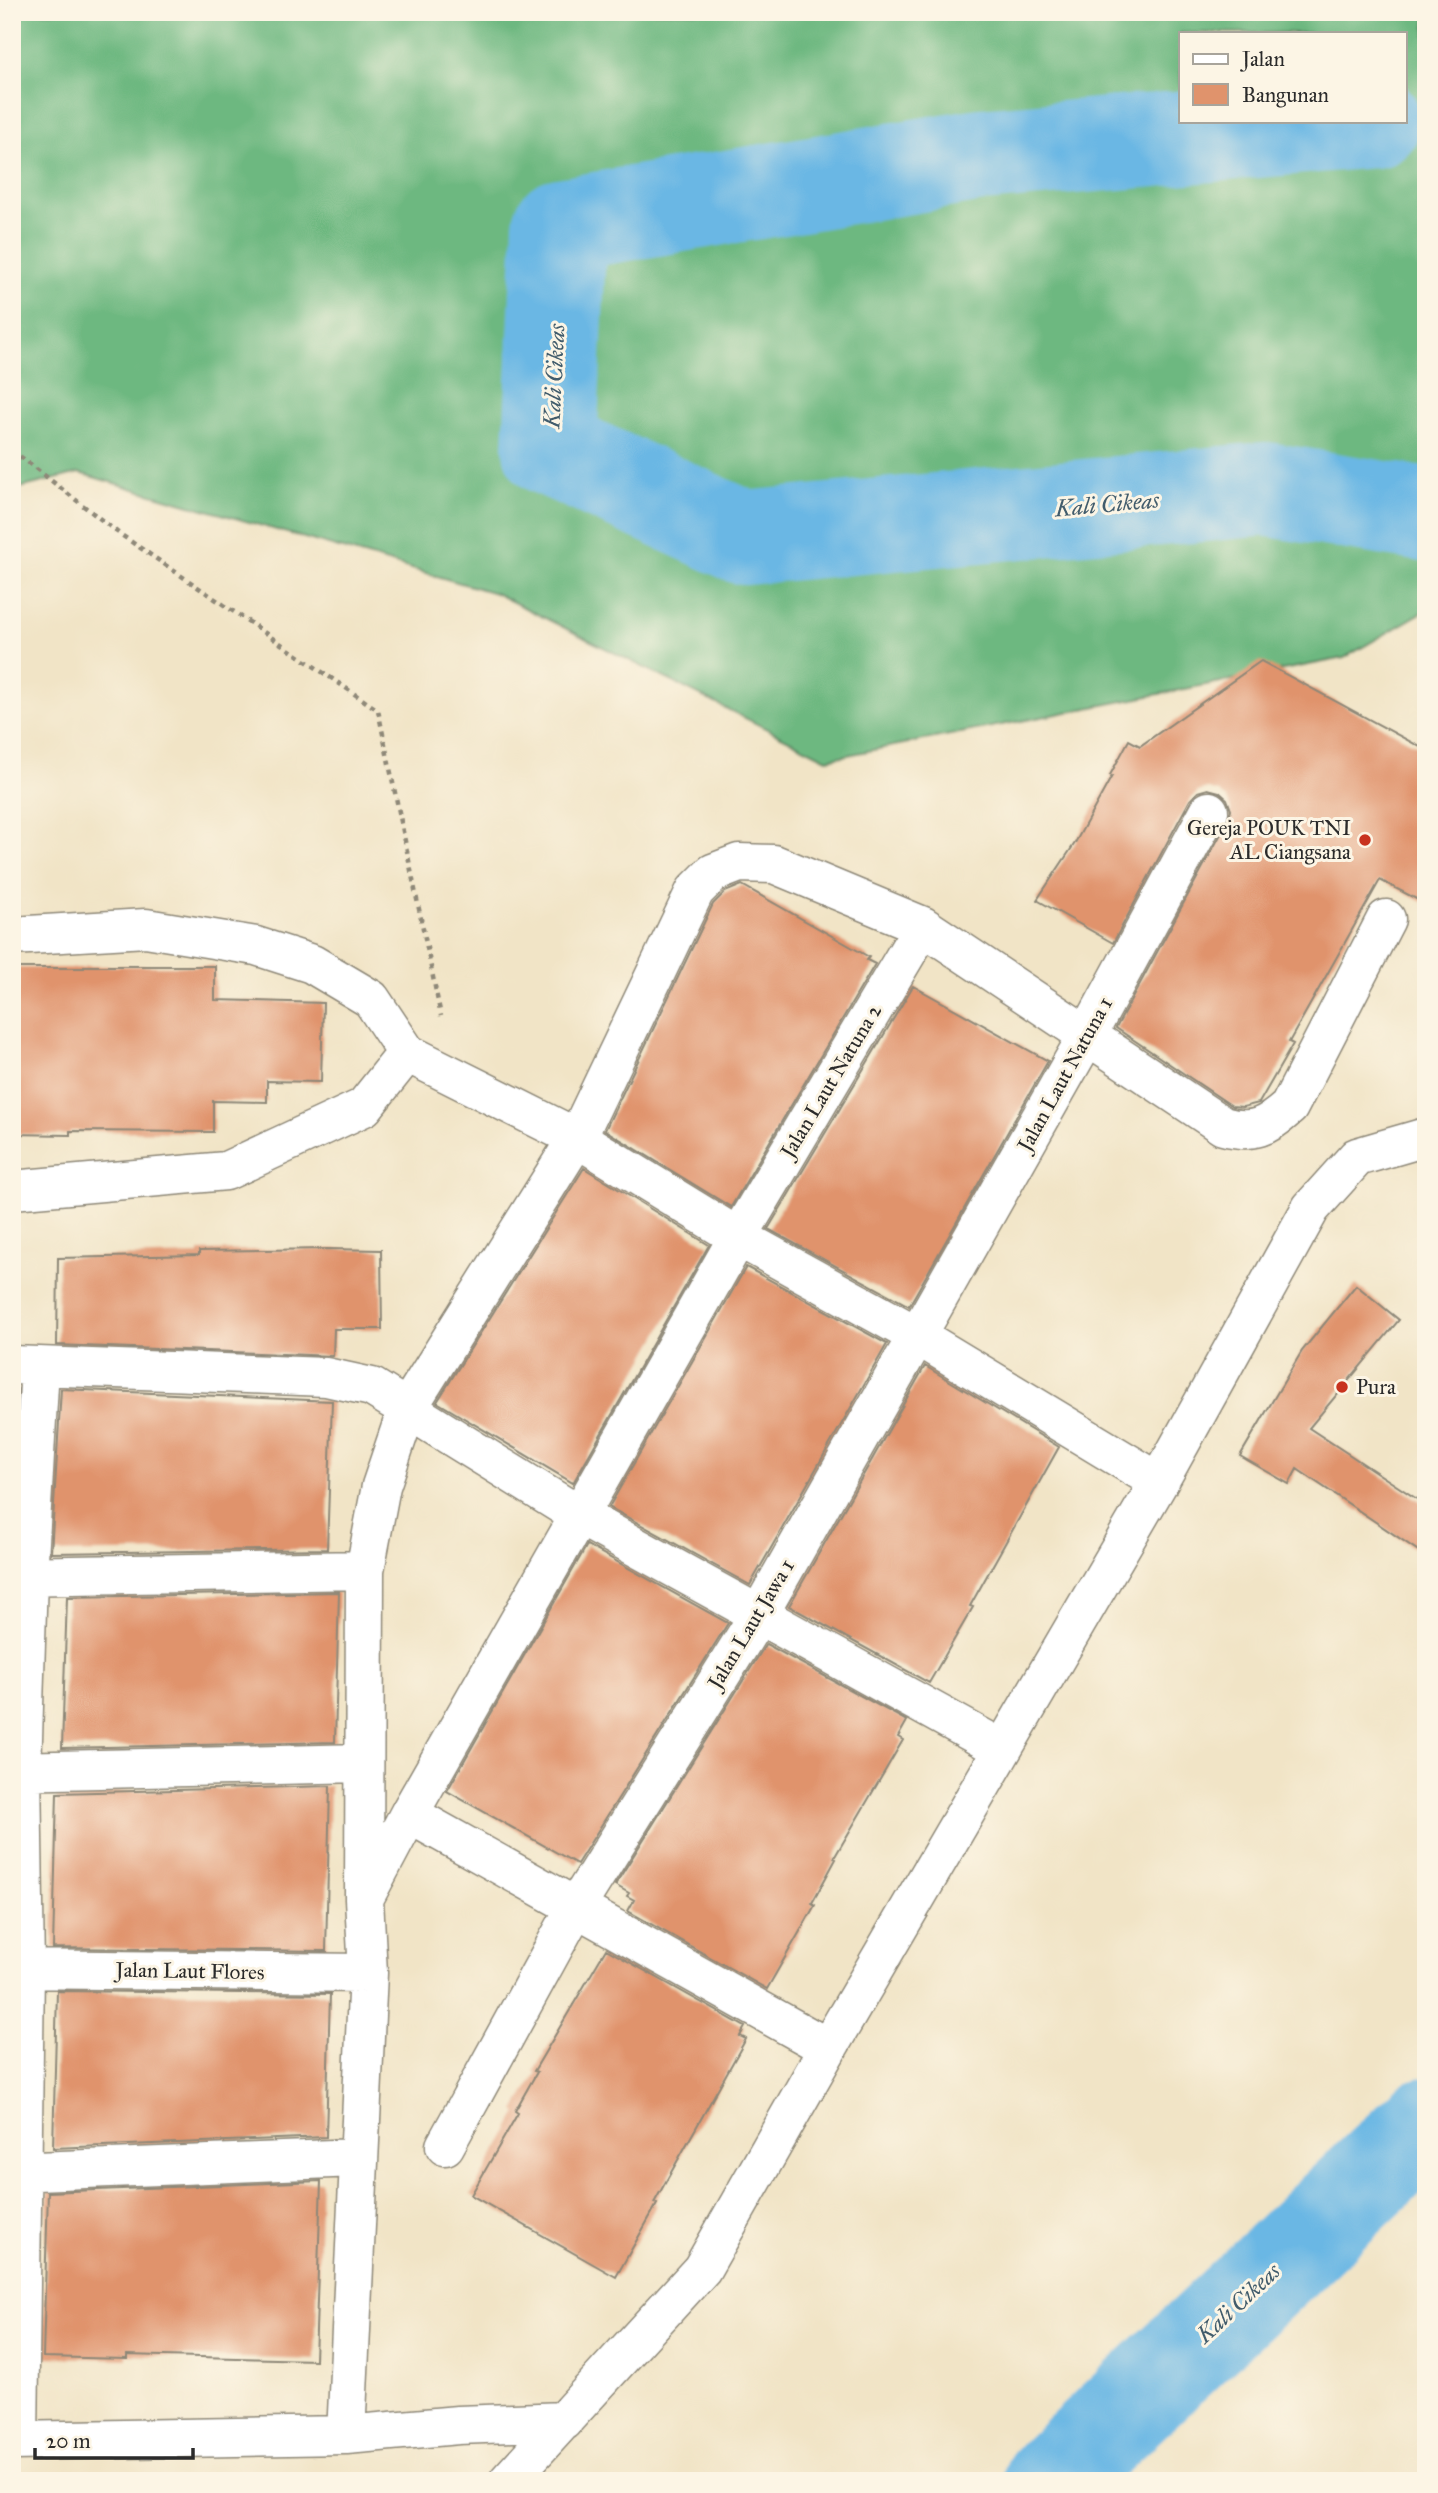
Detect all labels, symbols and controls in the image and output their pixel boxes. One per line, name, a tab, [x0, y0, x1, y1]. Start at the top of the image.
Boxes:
legend	[1179, 32, 1406, 122]
text: Jalan	[1240, 46, 1285, 72]
text: Bangunan	[1242, 82, 1329, 108]
water label: Kali Cikeas	[537, 323, 571, 430]
water label: Kali Cikeas	[1053, 485, 1160, 523]
place label: Gereja POUK TNI AL Ciangsana	[1187, 815, 1351, 865]
marker: Gereja POUK TNI AL Ciangsana	[1357, 832, 1373, 848]
street label: Jalan Laut Natuna 1	[1011, 992, 1118, 1158]
street label: Jalan Laut Natuna 2	[774, 999, 887, 1164]
place label: Pura	[1356, 1374, 1396, 1400]
marker: Pura	[1334, 1379, 1350, 1395]
street label: Jalan Laut Jawa 1	[701, 1554, 800, 1695]
street label: Jalan Laut Flores	[113, 1957, 265, 1985]
water label: Kali Cikeas	[1190, 2257, 1286, 2349]
scale bar	[35, 2416, 192, 2460]
text: 20 m	[46, 2428, 91, 2454]

